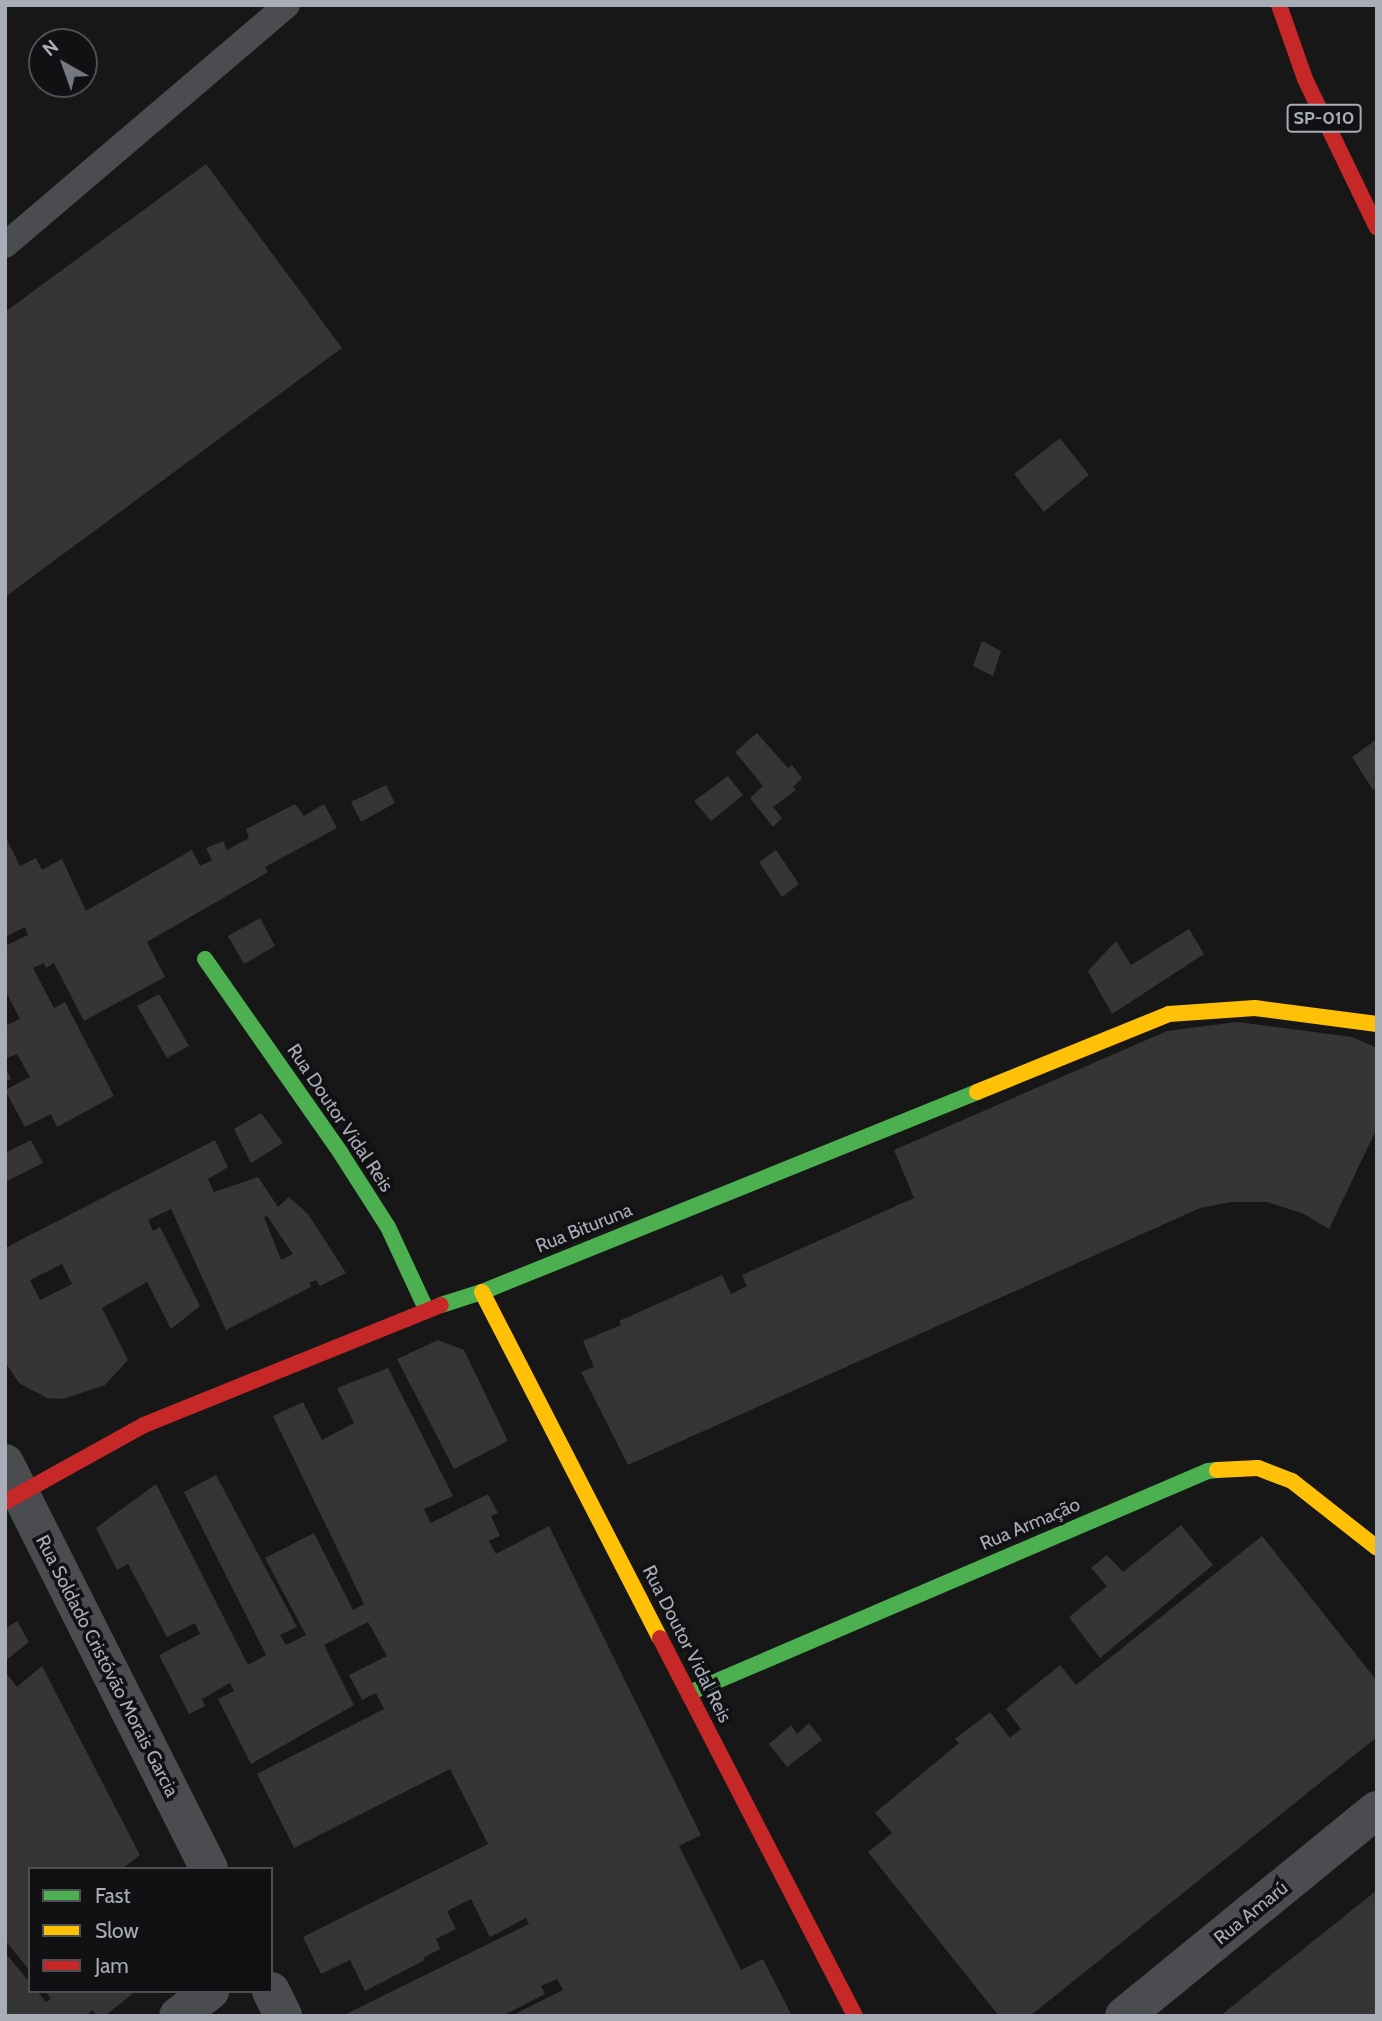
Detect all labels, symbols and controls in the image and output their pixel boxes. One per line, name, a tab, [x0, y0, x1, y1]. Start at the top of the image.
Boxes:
north arrow	[28, 28, 98, 98]
text: N	[38, 35, 63, 61]
road number: SP-010	[1286, 104, 1362, 132]
street label: Rua Doutor Vidal Reis	[282, 1040, 398, 1196]
street label: Rua Bituruna	[532, 1198, 636, 1258]
street label: Rua Armação	[977, 1493, 1083, 1555]
street label: Rua Soldado Cristóvão Morais Garcia	[31, 1531, 183, 1801]
street label: Rua Doutor Vidal Reis	[637, 1562, 737, 1726]
legend	[28, 1867, 273, 1993]
street label: Rua Amarú	[1210, 1876, 1292, 1950]
text: Fast	[95, 1883, 131, 1908]
text: Slow	[95, 1918, 139, 1943]
text: Jam	[95, 1953, 129, 1978]

